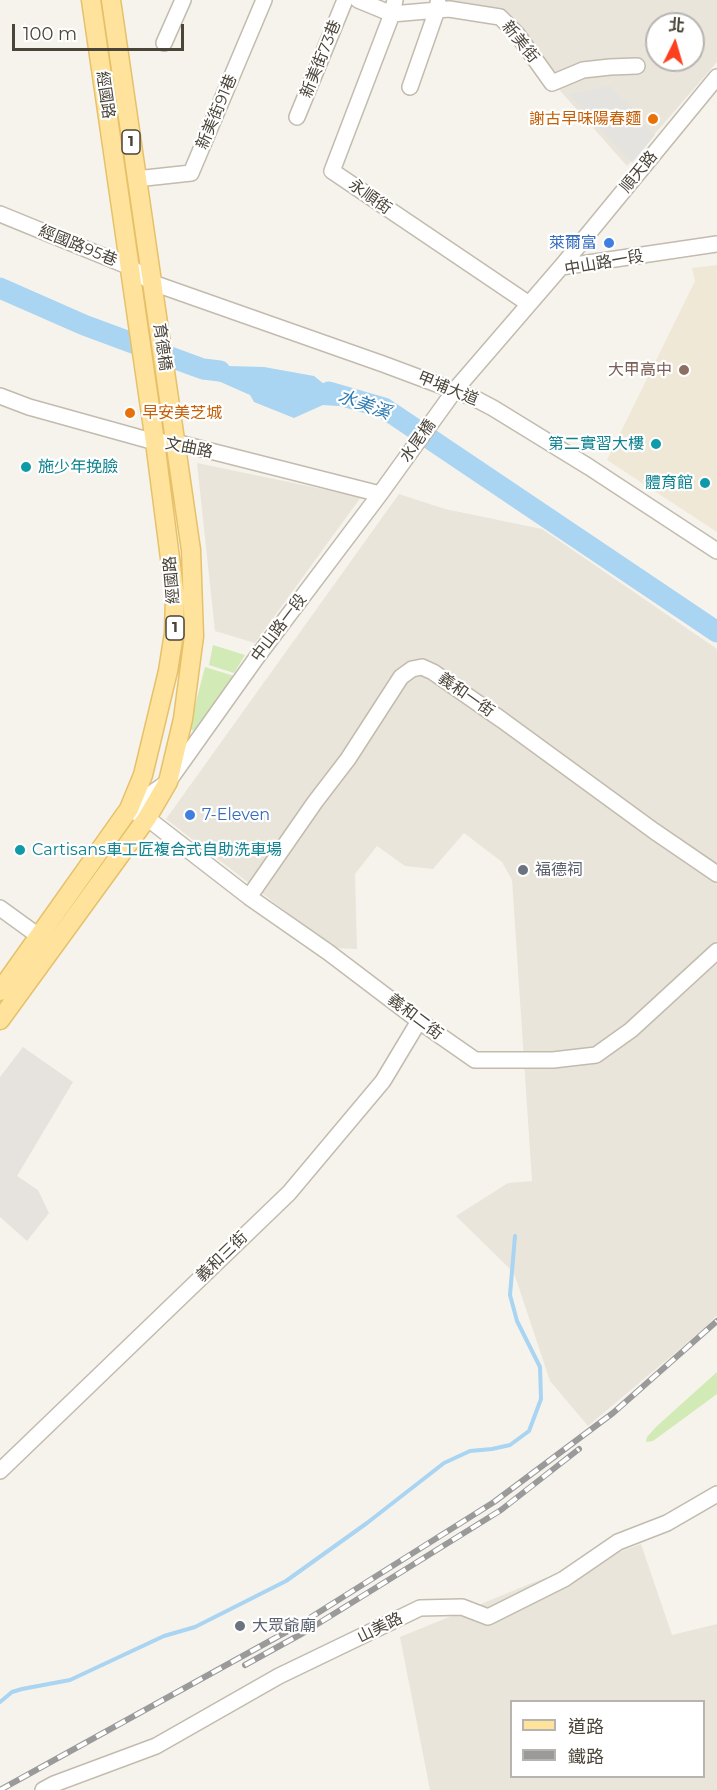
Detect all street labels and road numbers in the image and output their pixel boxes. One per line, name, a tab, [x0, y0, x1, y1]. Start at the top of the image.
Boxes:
street label: 新美街73巷	[297, 17, 345, 101]
street label: 新美街	[497, 17, 543, 67]
street label: 經國路	[92, 70, 118, 120]
street label: 新美街91巷	[193, 72, 241, 152]
road number: 1	[122, 130, 140, 154]
street label: 順天路	[616, 147, 662, 197]
street label: 永順街	[345, 175, 395, 219]
street label: 經國路95巷	[36, 222, 120, 270]
street label: 中山路一段	[563, 247, 645, 279]
street label: 育德橋	[149, 322, 175, 372]
street label: 甲埔大道	[415, 368, 481, 410]
street label: 水尾橋	[396, 416, 440, 466]
street label: 文曲路	[164, 434, 214, 462]
street label: 經國路	[160, 555, 184, 605]
street label: 中山路一段	[247, 590, 311, 666]
road number: 1	[166, 616, 184, 640]
street label: 義和一街	[434, 669, 498, 721]
street label: 義和二街	[384, 990, 446, 1044]
street label: 義和三街	[192, 1228, 252, 1286]
street label: 山美路	[354, 1609, 406, 1647]

